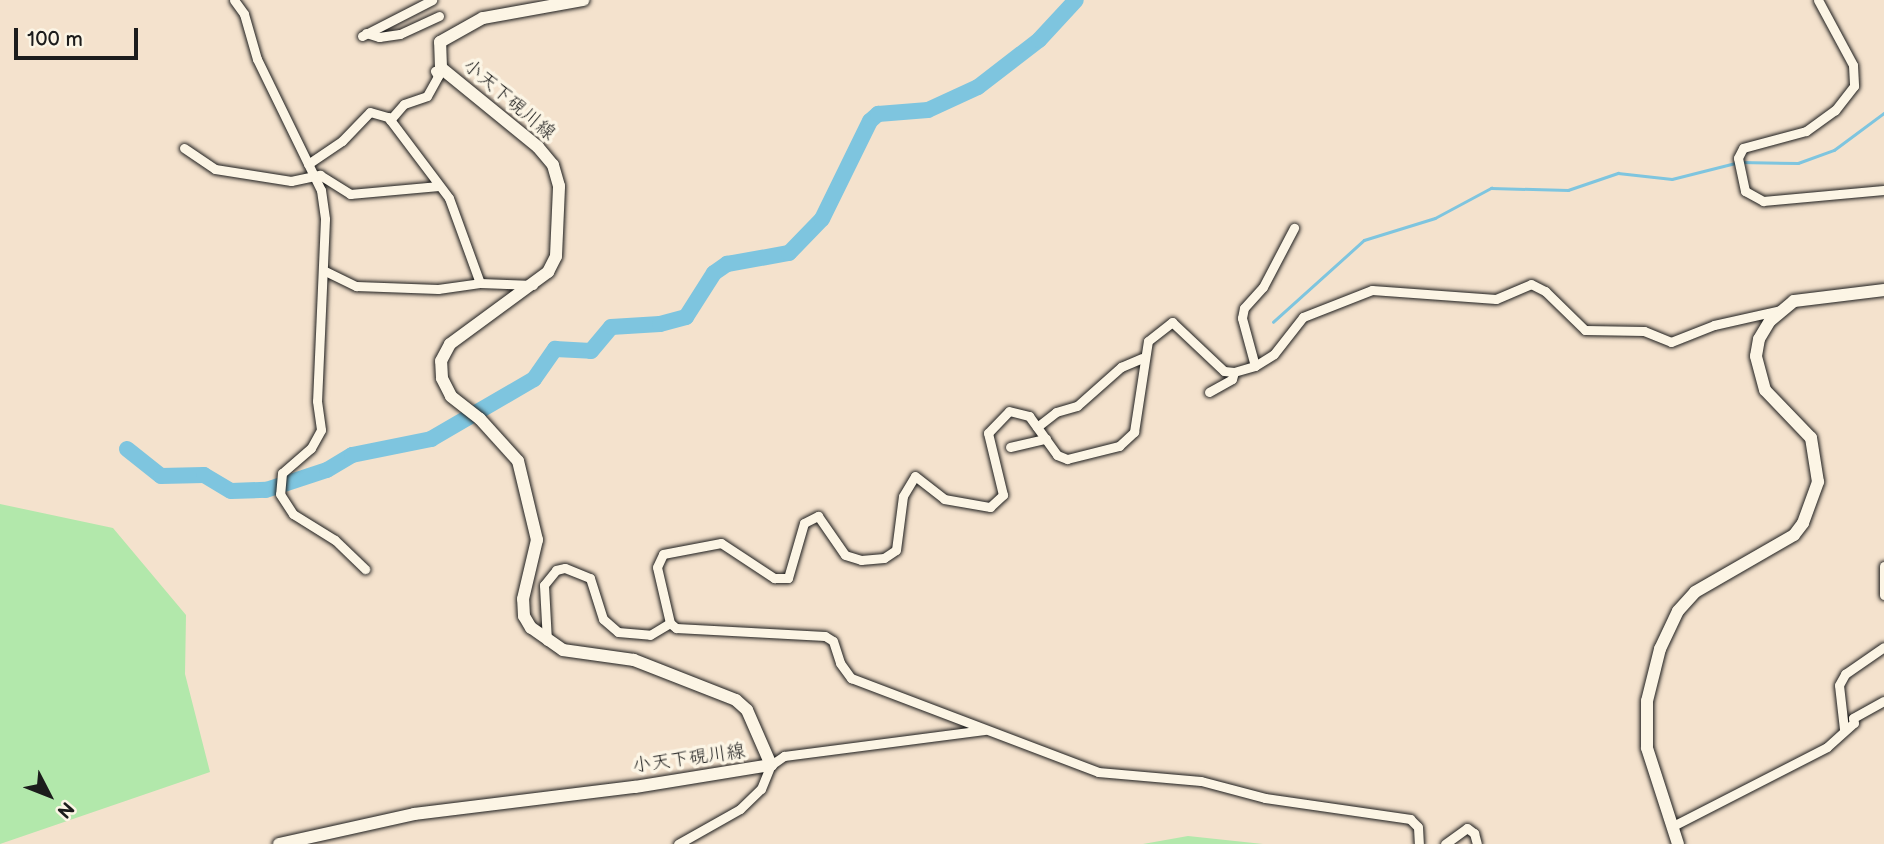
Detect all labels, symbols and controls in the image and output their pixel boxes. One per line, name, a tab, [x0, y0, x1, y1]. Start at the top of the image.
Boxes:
scale bar	[18, 14, 142, 58]
text: 100 m	[27, 27, 83, 52]
street label: 小天下硯川線	[458, 55, 560, 145]
street label: 小天下硯川線	[631, 740, 747, 778]
north arrow	[14, 760, 84, 830]
text: N	[52, 796, 78, 822]

